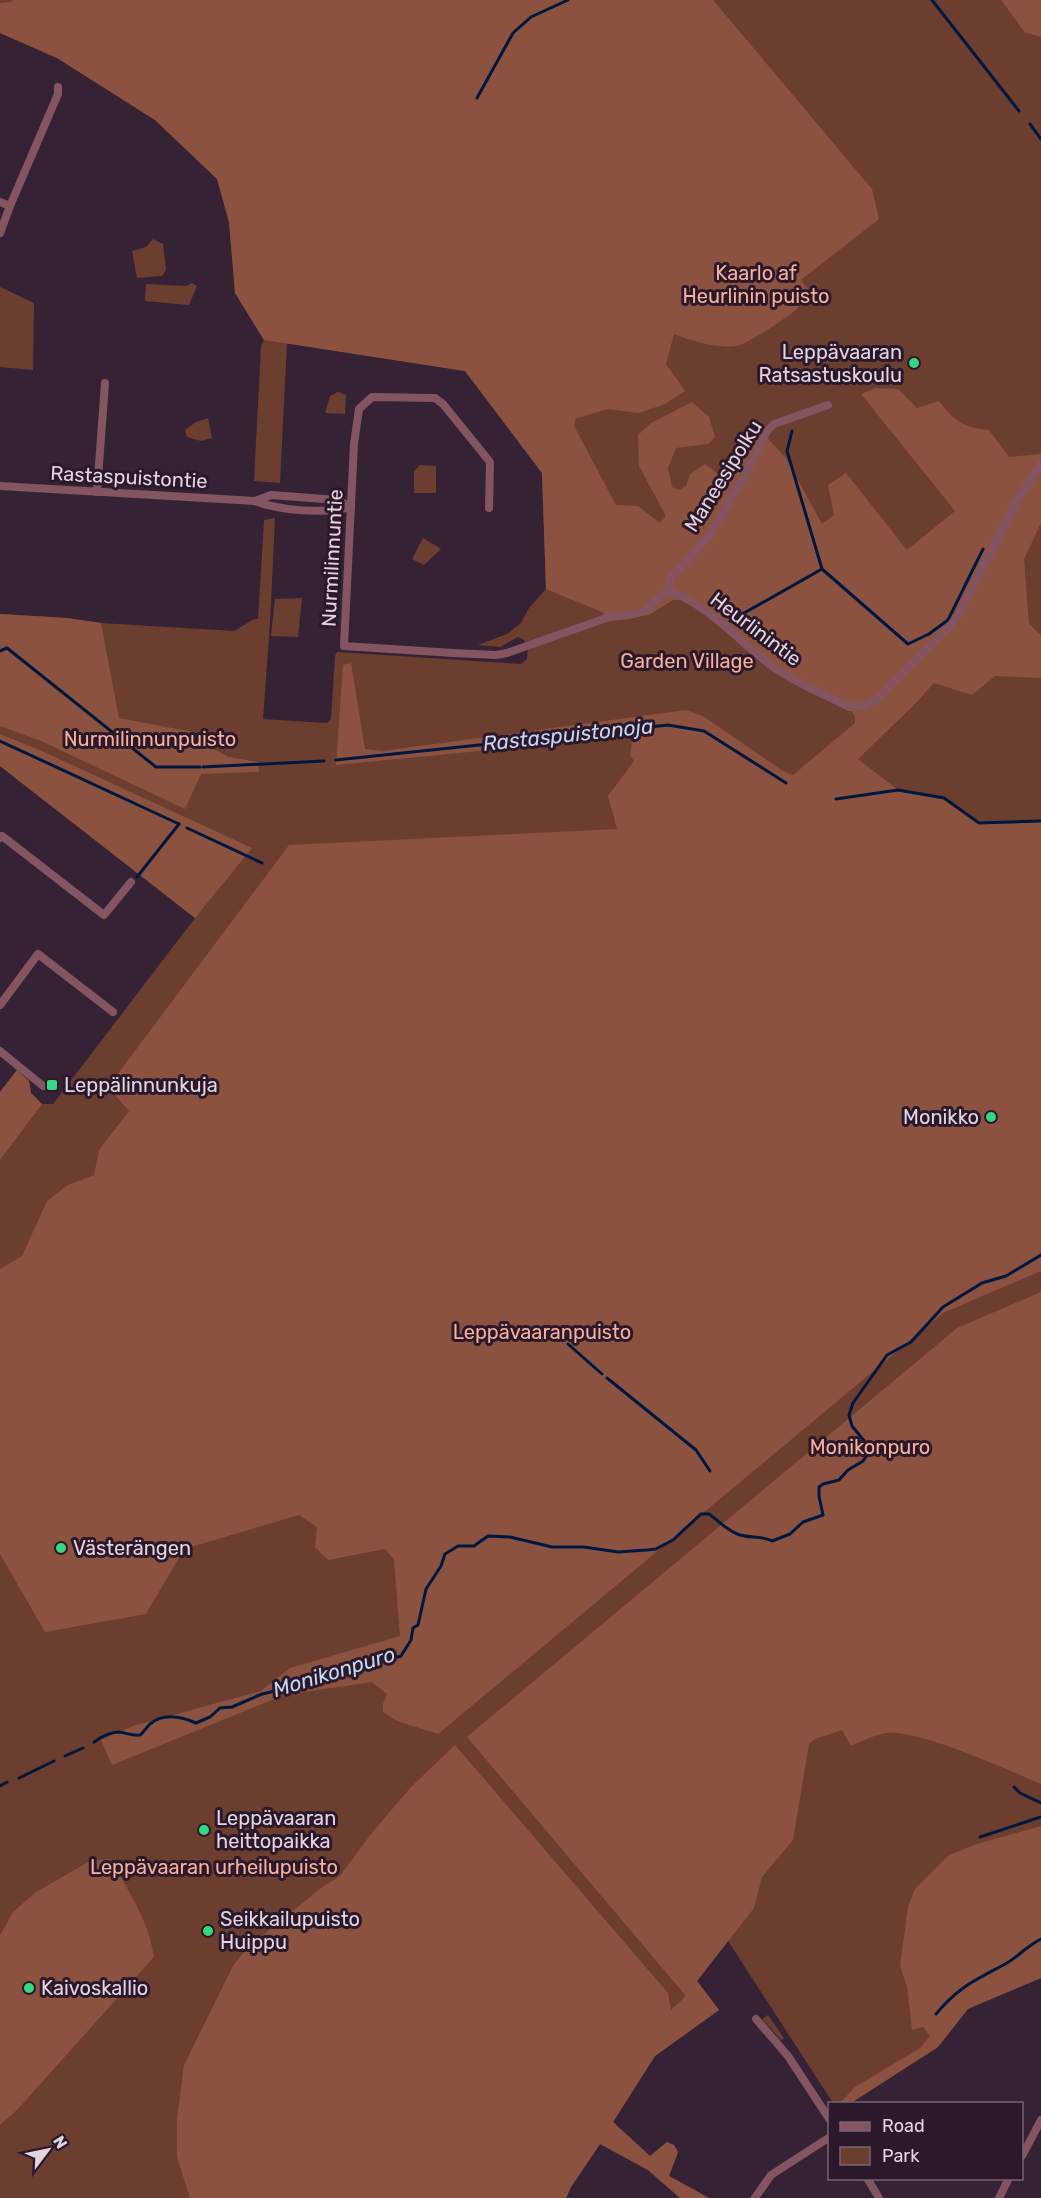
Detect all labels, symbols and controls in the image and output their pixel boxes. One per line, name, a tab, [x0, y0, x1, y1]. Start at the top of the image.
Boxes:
park label: Kaarlo af Heurlinin puisto	[682, 261, 830, 308]
place label: Leppävaaran Ratsastuskoulu	[758, 340, 902, 387]
marker: Leppävaaran Ratsastuskoulu	[907, 356, 921, 370]
street label: Maneesipolku	[679, 416, 767, 536]
street label: Rastaspuistontie	[50, 461, 208, 493]
street label: Nurmilinnuntie	[316, 488, 348, 628]
street label: Heurlinintie	[706, 587, 806, 671]
park label: Garden Village	[620, 649, 754, 673]
water label: Rastaspuistonoja	[482, 713, 654, 756]
park label: Nurmilinnunpuisto	[64, 727, 236, 751]
place label: Leppälinnunkuja	[64, 1073, 218, 1097]
marker: Leppälinnunkuja	[45, 1078, 59, 1092]
place label: Monikko	[903, 1105, 979, 1129]
marker: Monikko	[984, 1110, 998, 1124]
park label: Leppävaaranpuisto	[453, 1320, 631, 1344]
park label: Monikonpuro	[810, 1435, 930, 1459]
place label: Västerängen	[73, 1536, 191, 1560]
marker: Västerängen	[54, 1541, 68, 1555]
water label: Monikonpuro	[270, 1641, 398, 1702]
place label: Leppävaaran heittopaikka	[216, 1806, 336, 1853]
marker: Leppävaaran heittopaikka	[197, 1823, 211, 1837]
park label: Leppävaaran urheilupuisto	[90, 1855, 338, 1879]
place label: Seikkailupuisto Huippu	[220, 1907, 360, 1954]
marker: Seikkailupuisto Huippu	[201, 1924, 215, 1938]
place label: Kaivoskallio	[41, 1976, 148, 2000]
marker: Kaivoskallio	[22, 1981, 36, 1995]
legend	[828, 2102, 1023, 2180]
text: Road	[882, 2115, 925, 2137]
north arrow	[18, 2120, 78, 2180]
text: N	[49, 2132, 71, 2152]
text: Park	[882, 2145, 920, 2167]

